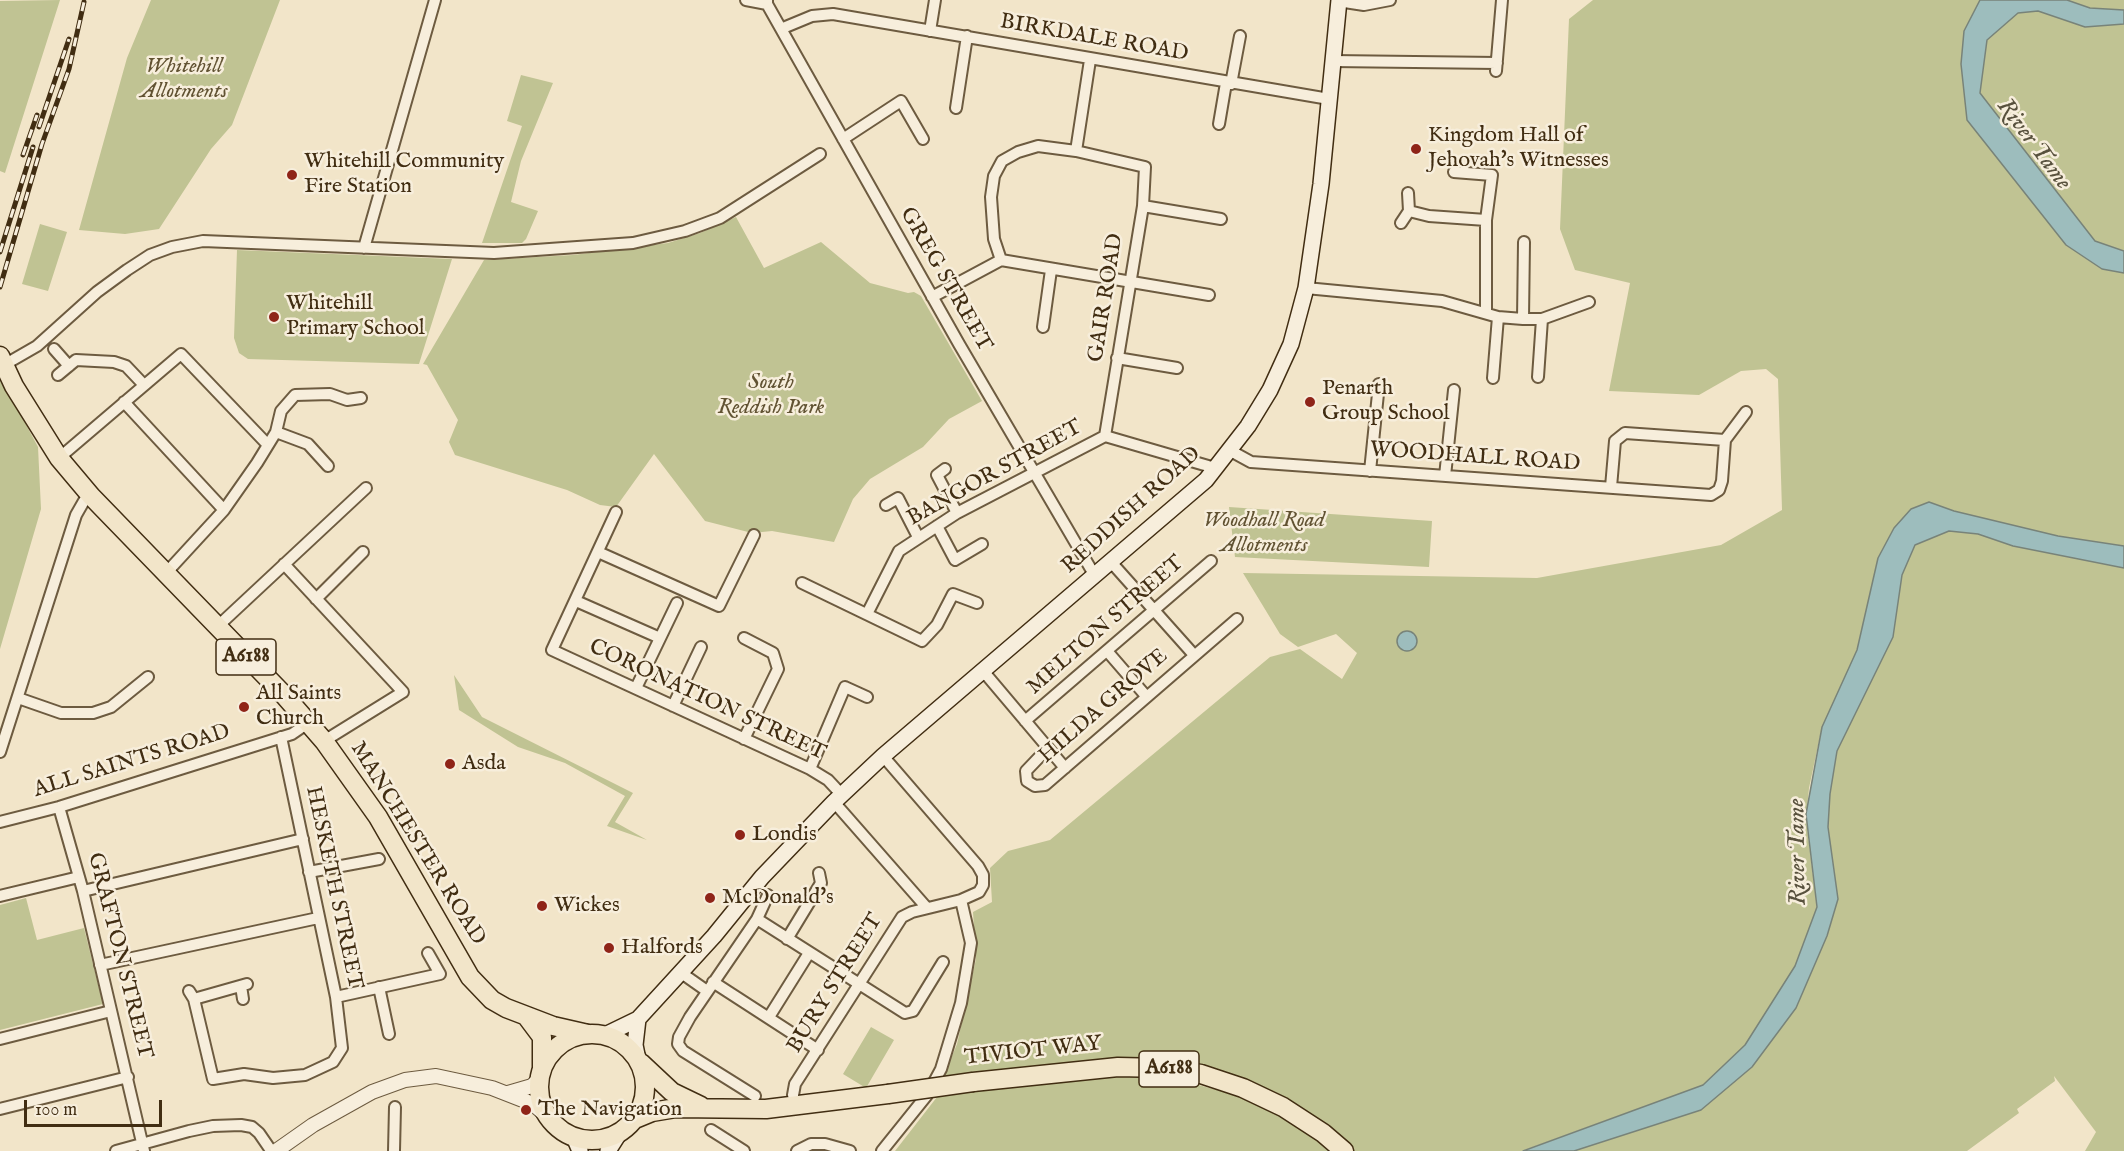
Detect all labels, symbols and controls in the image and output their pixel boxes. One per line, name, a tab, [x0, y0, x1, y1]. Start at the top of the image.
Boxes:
street label: BIRKDALE ROAD	[998, 9, 1190, 69]
park label: Whitehill Allotments	[141, 54, 227, 106]
water label: River Tame	[1989, 94, 2077, 196]
place label: Kingdom Hall of Jehovah's Witnesses	[1428, 123, 1609, 174]
marker: Kingdom Hall of Jehovah's Witnesses	[1409, 142, 1423, 156]
place label: Whitehill Community Fire Station	[304, 149, 504, 200]
marker: Whitehill Community Fire Station	[285, 168, 299, 182]
street label: GREG STREET	[893, 203, 997, 357]
street label: GAIR ROAD	[1084, 232, 1130, 364]
place label: Whitehill Primary School	[286, 291, 425, 342]
marker: Whitehill Primary School	[267, 310, 281, 324]
park label: South Reddish Park	[718, 370, 824, 422]
place label: Penarth Group School	[1322, 376, 1449, 428]
marker: Penarth Group School	[1303, 395, 1317, 409]
street label: BANGOR STREET	[903, 415, 1087, 533]
street label: WOODHALL ROAD	[1369, 437, 1581, 479]
street label: REDDISH ROAD	[1057, 442, 1207, 580]
park label: Woodhall Road Allotments	[1203, 508, 1325, 560]
street label: MELTON STREET	[1022, 551, 1190, 701]
street label: CORONATION STREET	[584, 634, 830, 768]
road number: A6188	[216, 639, 276, 675]
street label: HILDA GROVE	[1034, 644, 1174, 770]
place label: All Saints Church	[256, 681, 341, 732]
marker: All Saints Church	[237, 700, 251, 714]
street label: ALL SAINTS ROAD	[30, 720, 234, 804]
street label: MANCHESTER ROAD	[344, 737, 490, 951]
place label: Asda	[462, 751, 506, 777]
marker: Asda	[443, 757, 457, 771]
street label: HESKETH STREET	[299, 784, 367, 992]
water label: River Tame	[1784, 798, 1814, 906]
place label: Londis	[752, 822, 817, 848]
marker: Londis	[733, 828, 747, 842]
street label: GRAFTON STREET	[81, 850, 157, 1062]
place label: McDonald's	[722, 885, 834, 911]
marker: McDonald's	[703, 891, 717, 905]
place label: Wickes	[554, 893, 620, 919]
marker: Wickes	[535, 899, 549, 913]
street label: BURY STREET	[783, 909, 889, 1059]
place label: Halfords	[621, 935, 703, 961]
marker: Halfords	[602, 941, 616, 955]
street label: TIVIOT WAY	[963, 1032, 1103, 1072]
road number: A6188	[1139, 1051, 1199, 1087]
scale bar	[27, 1088, 165, 1126]
place label: The Navigation	[538, 1097, 682, 1123]
text: 100 m	[35, 1099, 77, 1122]
marker: The Navigation	[519, 1103, 533, 1117]

